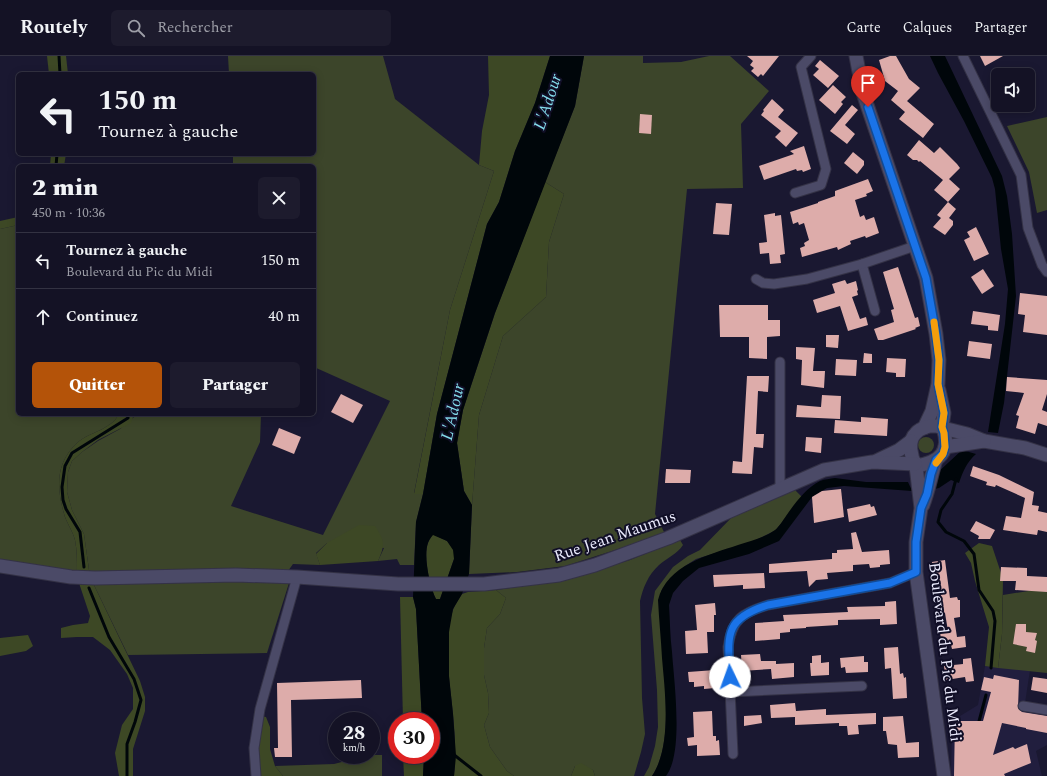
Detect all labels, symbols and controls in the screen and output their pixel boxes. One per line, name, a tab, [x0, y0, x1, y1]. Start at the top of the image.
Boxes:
search box	[111, 10, 391, 46]
text: Routely	[20, 13, 87, 42]
text: Rechercher	[157, 16, 233, 39]
icon: search	[125, 17, 147, 39]
text: Carte	[847, 17, 881, 38]
text: Calques	[903, 17, 952, 38]
text: Partager	[974, 17, 1027, 38]
pin	[851, 66, 885, 107]
map controls	[991, 68, 1035, 112]
button: sound	[991, 68, 1035, 112]
water label: L'Adour	[527, 70, 569, 133]
icon: arrive	[857, 72, 879, 94]
text: 150 m	[98, 79, 177, 122]
icon: left	[32, 88, 84, 140]
text: Tournez à gauche	[98, 118, 238, 145]
text: 2 min	[32, 170, 98, 206]
button: close	[258, 177, 300, 219]
text: 450 m · 10:36	[32, 203, 105, 223]
text: Tournez à gauche	[66, 239, 187, 262]
text: 150 m	[261, 249, 300, 272]
icon: left	[32, 250, 54, 272]
text: Boulevard du Pic du Midi	[66, 262, 213, 282]
text: Continuez	[66, 305, 138, 328]
text: 40 m	[268, 305, 300, 328]
icon: ahead	[32, 306, 54, 328]
button: Quitter	[32, 362, 162, 408]
button: Partager	[170, 362, 300, 408]
water label: L'Adour	[434, 381, 472, 443]
street label: Rue Jean Maumus	[551, 504, 679, 568]
street label: Boulevard du Pic du Midi	[922, 561, 968, 743]
position arrow	[709, 656, 751, 698]
speed limit sign: 30	[388, 712, 440, 764]
text: 28	[343, 718, 365, 748]
text: km/h	[343, 740, 365, 756]

